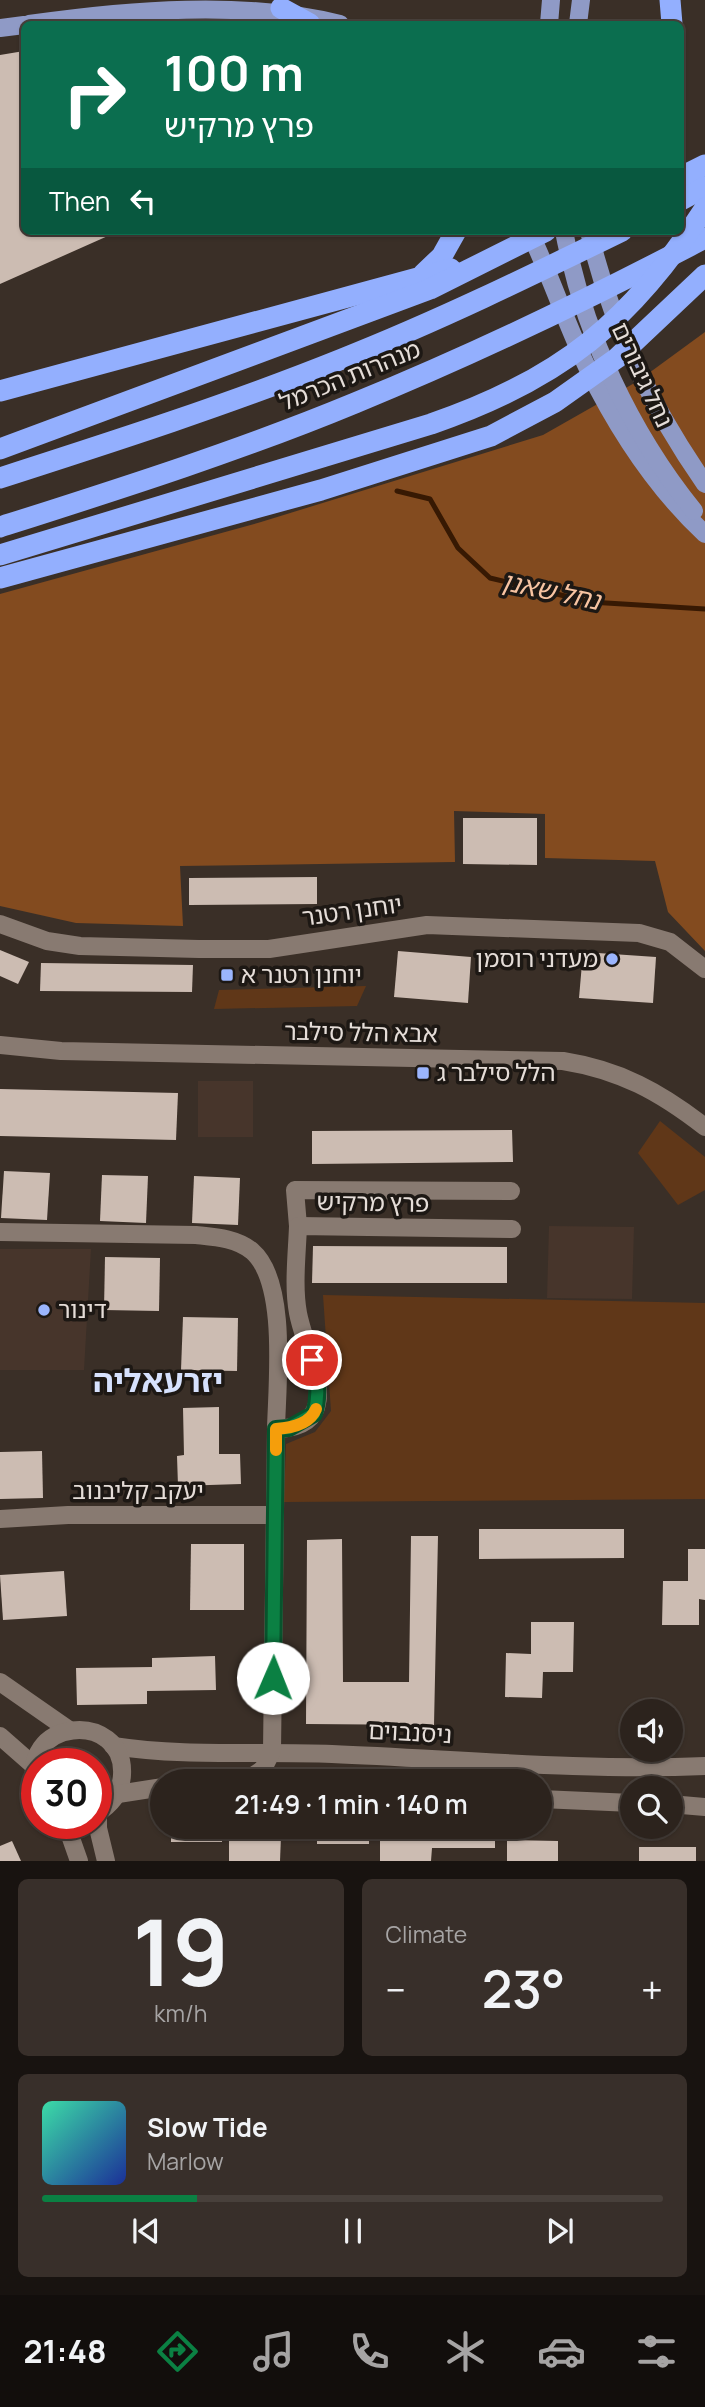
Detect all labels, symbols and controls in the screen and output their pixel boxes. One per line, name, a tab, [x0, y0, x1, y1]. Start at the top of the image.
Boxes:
text: 100 m	[164, 39, 304, 106]
icon: right	[49, 49, 140, 140]
text: פרץ מרקיש	[164, 103, 314, 147]
icon: left	[124, 182, 162, 220]
text: Then	[49, 183, 110, 219]
street label: נחל גיבורים	[605, 317, 682, 432]
street label: מנהרות הכרמל	[274, 331, 425, 418]
water label: נחל שאנן	[499, 562, 606, 618]
street label: יוחנן רטנר	[300, 886, 404, 933]
place label: מעדני רוסמן	[476, 941, 598, 974]
marker: מעדני רוסמן	[604, 951, 620, 967]
place label: יוחנן רטנר א	[241, 957, 362, 990]
marker: יוחנן רטנר א	[219, 967, 235, 983]
street label: אבא הלל סילבר	[284, 1014, 438, 1049]
place label: הלל סילבר ג	[437, 1055, 555, 1088]
marker: הלל סילבר ג	[415, 1065, 431, 1081]
street label: פרץ מרקיש	[316, 1184, 430, 1219]
place label: דינור	[58, 1292, 107, 1325]
marker: דינור	[36, 1302, 52, 1318]
pin	[282, 1330, 342, 1390]
icon: arrive	[293, 1341, 331, 1379]
district label: יזרעאליה	[93, 1358, 223, 1402]
street label: יעקב קליבנוב	[72, 1473, 204, 1506]
position arrow	[236, 1641, 310, 1715]
map controls	[620, 1699, 683, 1839]
button: sound	[620, 1699, 683, 1762]
street label: ניסנבוים	[367, 1713, 453, 1750]
speed limit sign: 30	[21, 1748, 112, 1839]
button: search	[620, 1776, 683, 1839]
text: 21:49 · 1 min · 140 m	[234, 1786, 468, 1822]
text: 19	[133, 1889, 229, 2013]
text: Climate	[386, 1918, 467, 1950]
text: 23°	[482, 1953, 565, 2024]
text: −	[386, 1963, 406, 2015]
text: +	[641, 1963, 663, 2015]
text: km/h	[154, 1997, 208, 2029]
text: Slow Tide	[147, 2109, 268, 2145]
text: Marlow	[147, 2145, 224, 2177]
icon: previous	[127, 2212, 165, 2250]
icon: pause	[334, 2212, 372, 2250]
icon: next	[541, 2212, 579, 2250]
icon: directions	[153, 2327, 202, 2376]
icon: music	[249, 2327, 298, 2376]
icon: phone	[345, 2327, 394, 2376]
icon: climate	[441, 2327, 490, 2376]
icon: car	[537, 2327, 586, 2376]
icon: filters	[632, 2327, 681, 2376]
text: 21:48	[23, 2329, 107, 2373]

